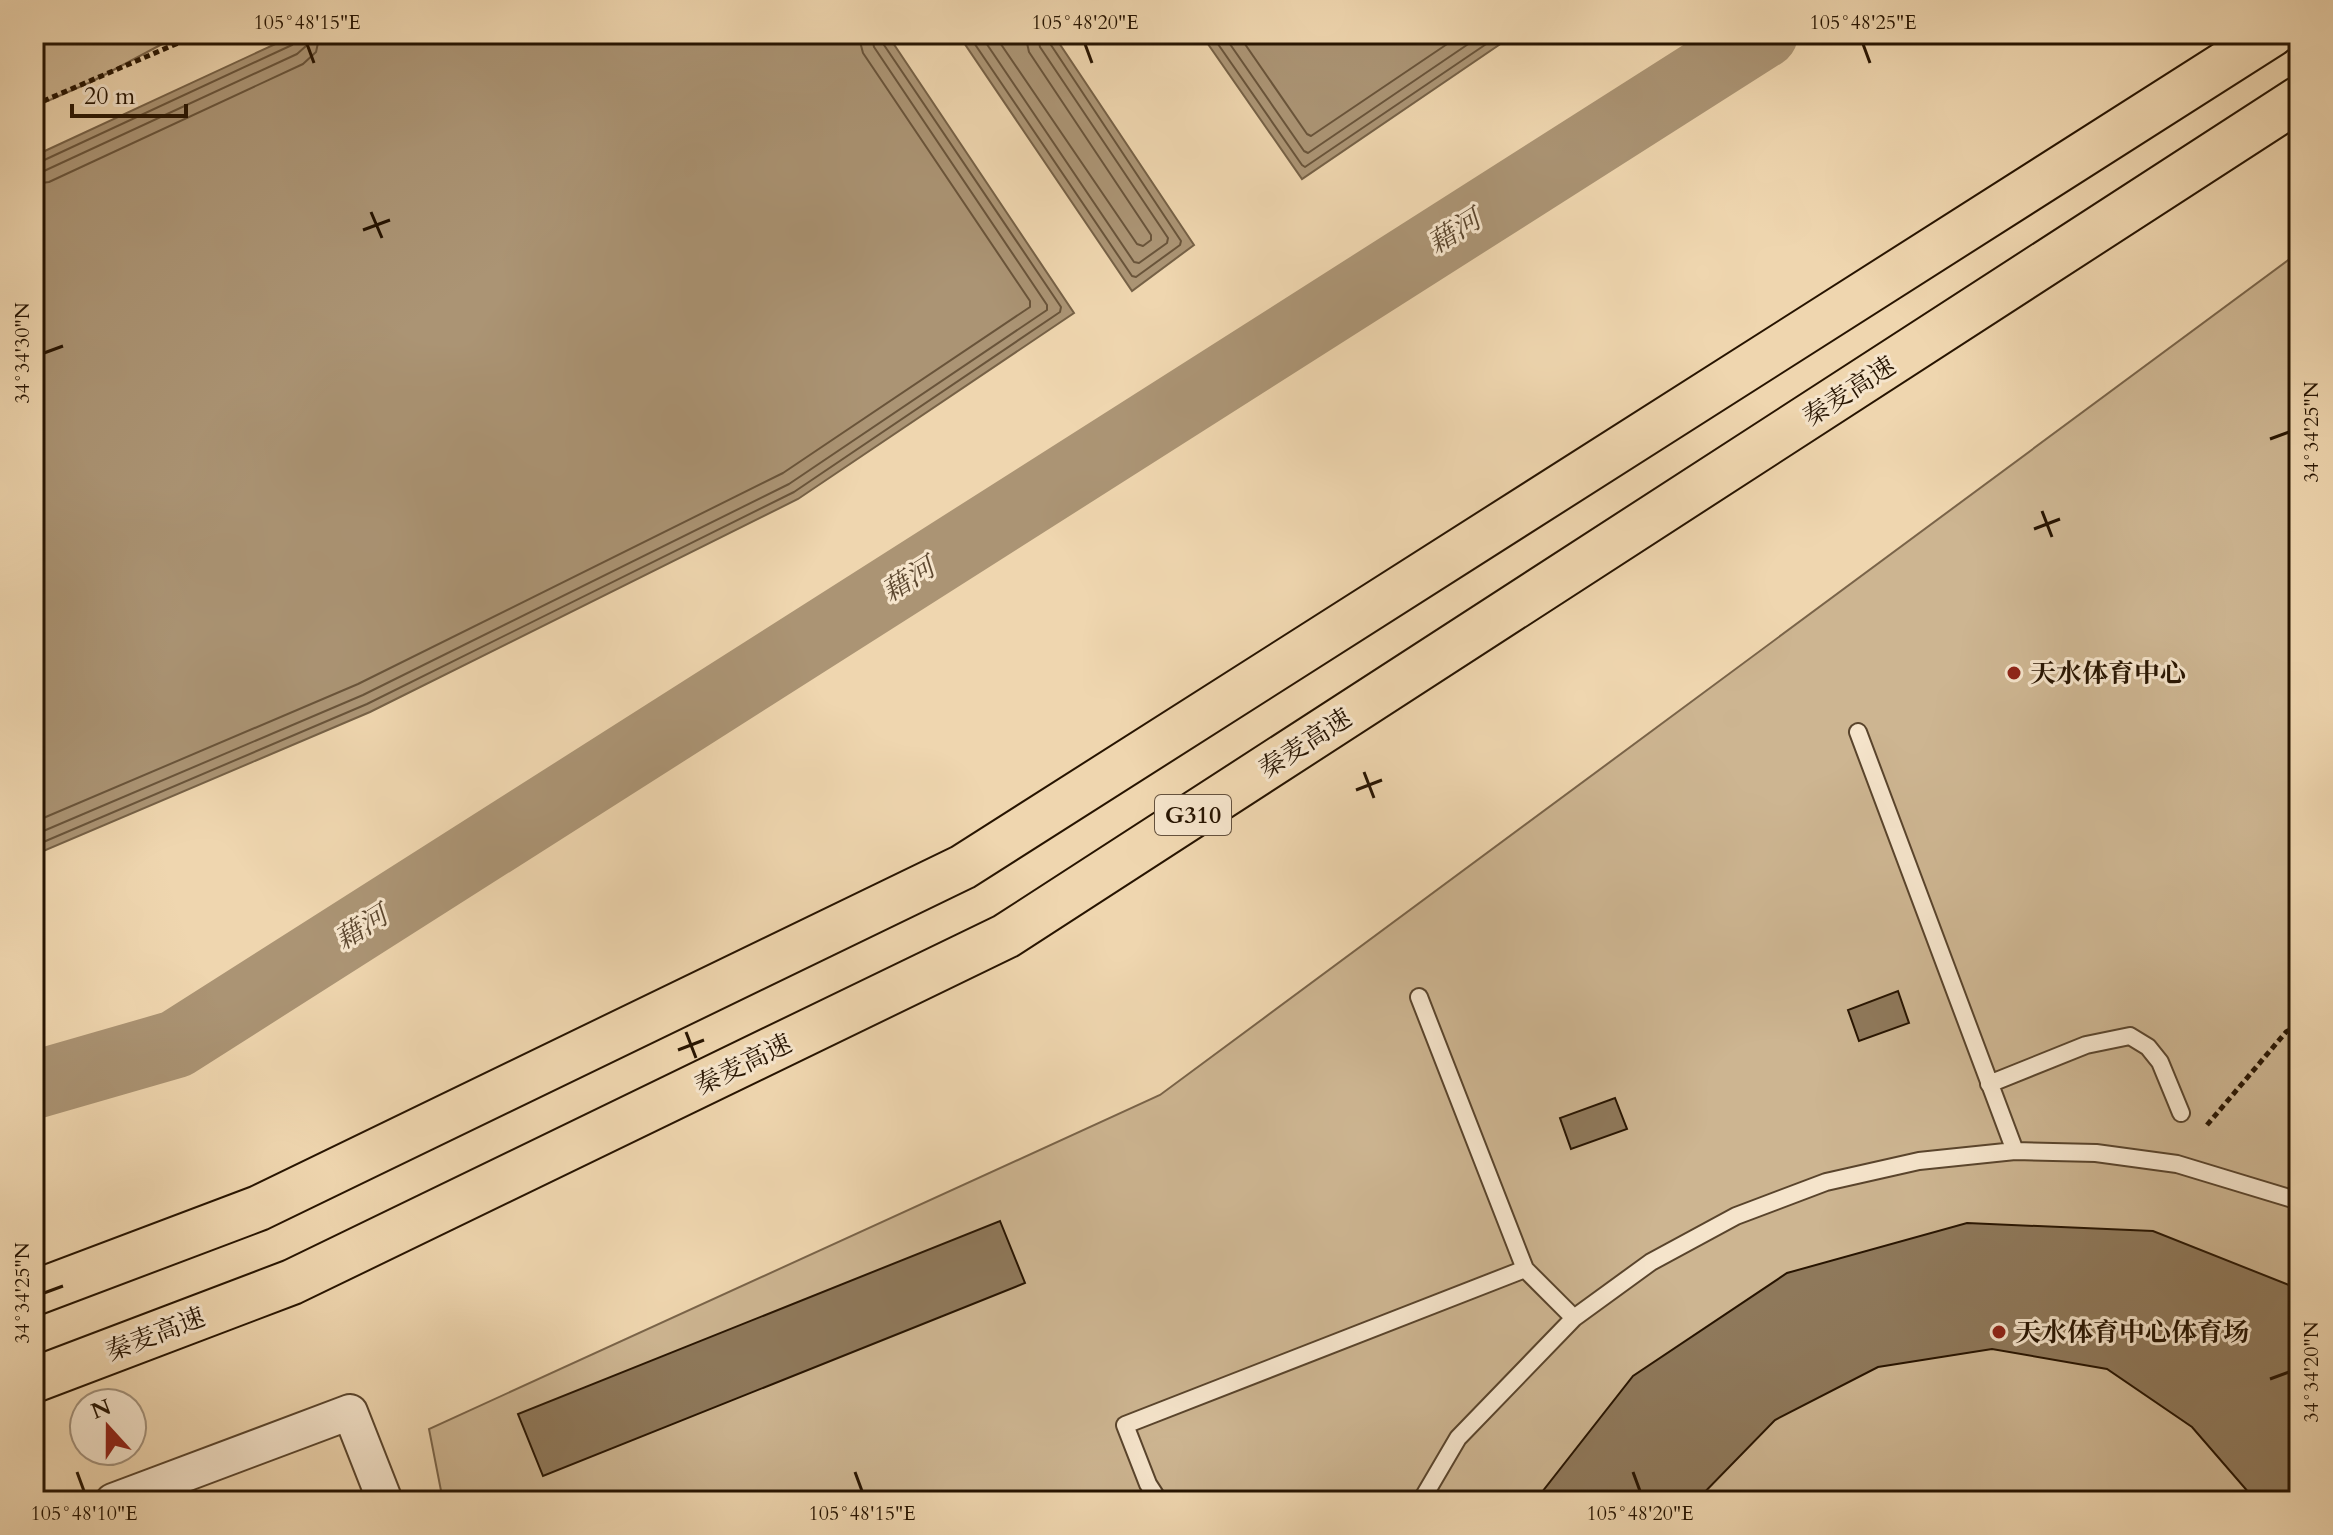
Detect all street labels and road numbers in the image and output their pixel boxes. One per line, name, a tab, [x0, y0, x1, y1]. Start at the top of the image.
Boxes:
street label: 秦麦高速	[1796, 348, 1902, 434]
street label: 秦麦高速	[1252, 700, 1358, 786]
road number: G310	[1155, 795, 1231, 835]
street label: 秦麦高速	[689, 1026, 798, 1103]
street label: 秦麦高速	[100, 1299, 210, 1369]

